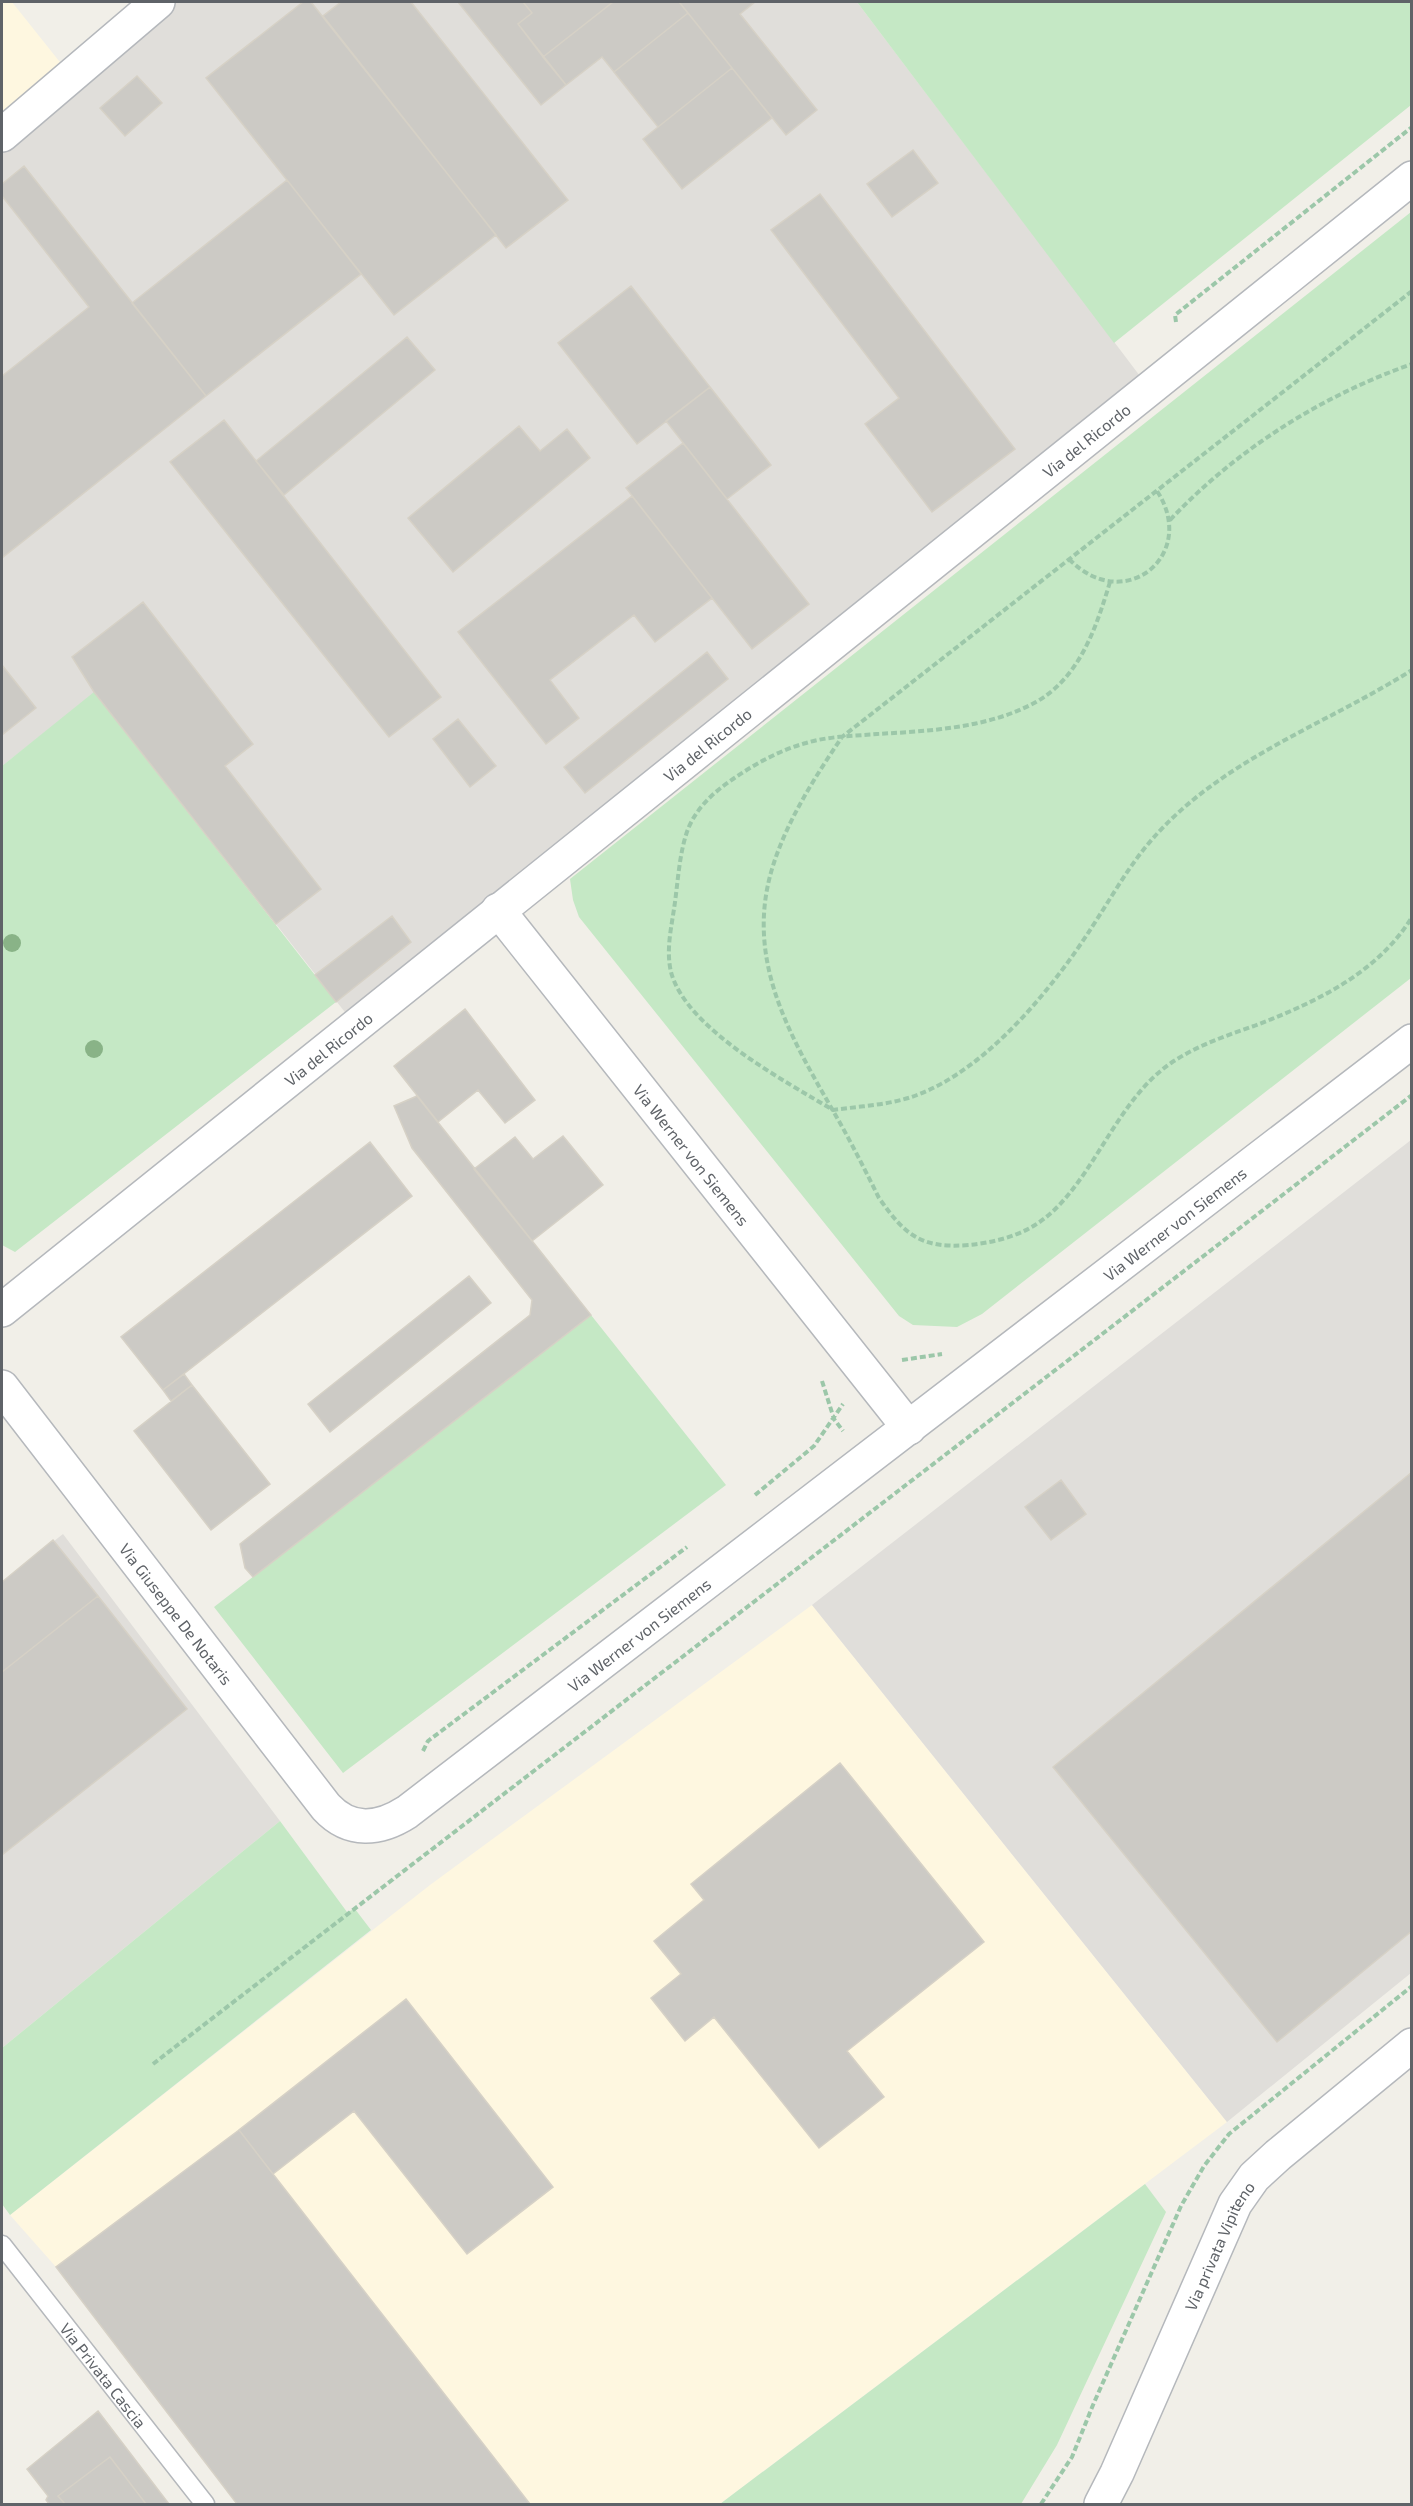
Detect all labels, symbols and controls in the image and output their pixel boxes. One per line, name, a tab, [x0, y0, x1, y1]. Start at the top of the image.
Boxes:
street label: Via del Ricordo	[1038, 399, 1134, 481]
street label: Via del Ricordo	[659, 703, 755, 785]
street label: Via del Ricordo	[280, 1007, 376, 1089]
street label: Via Werner von Siemens	[630, 1080, 754, 1229]
street label: Via Werner von Siemens	[1099, 1163, 1250, 1284]
street label: Via Giuseppe De Notaris	[116, 1539, 237, 1688]
street label: Via Werner von Siemens	[564, 1573, 714, 1695]
street label: Via privata Vipiteno	[1180, 2177, 1258, 2313]
street label: Via Privata Cascia	[57, 2319, 151, 2431]

